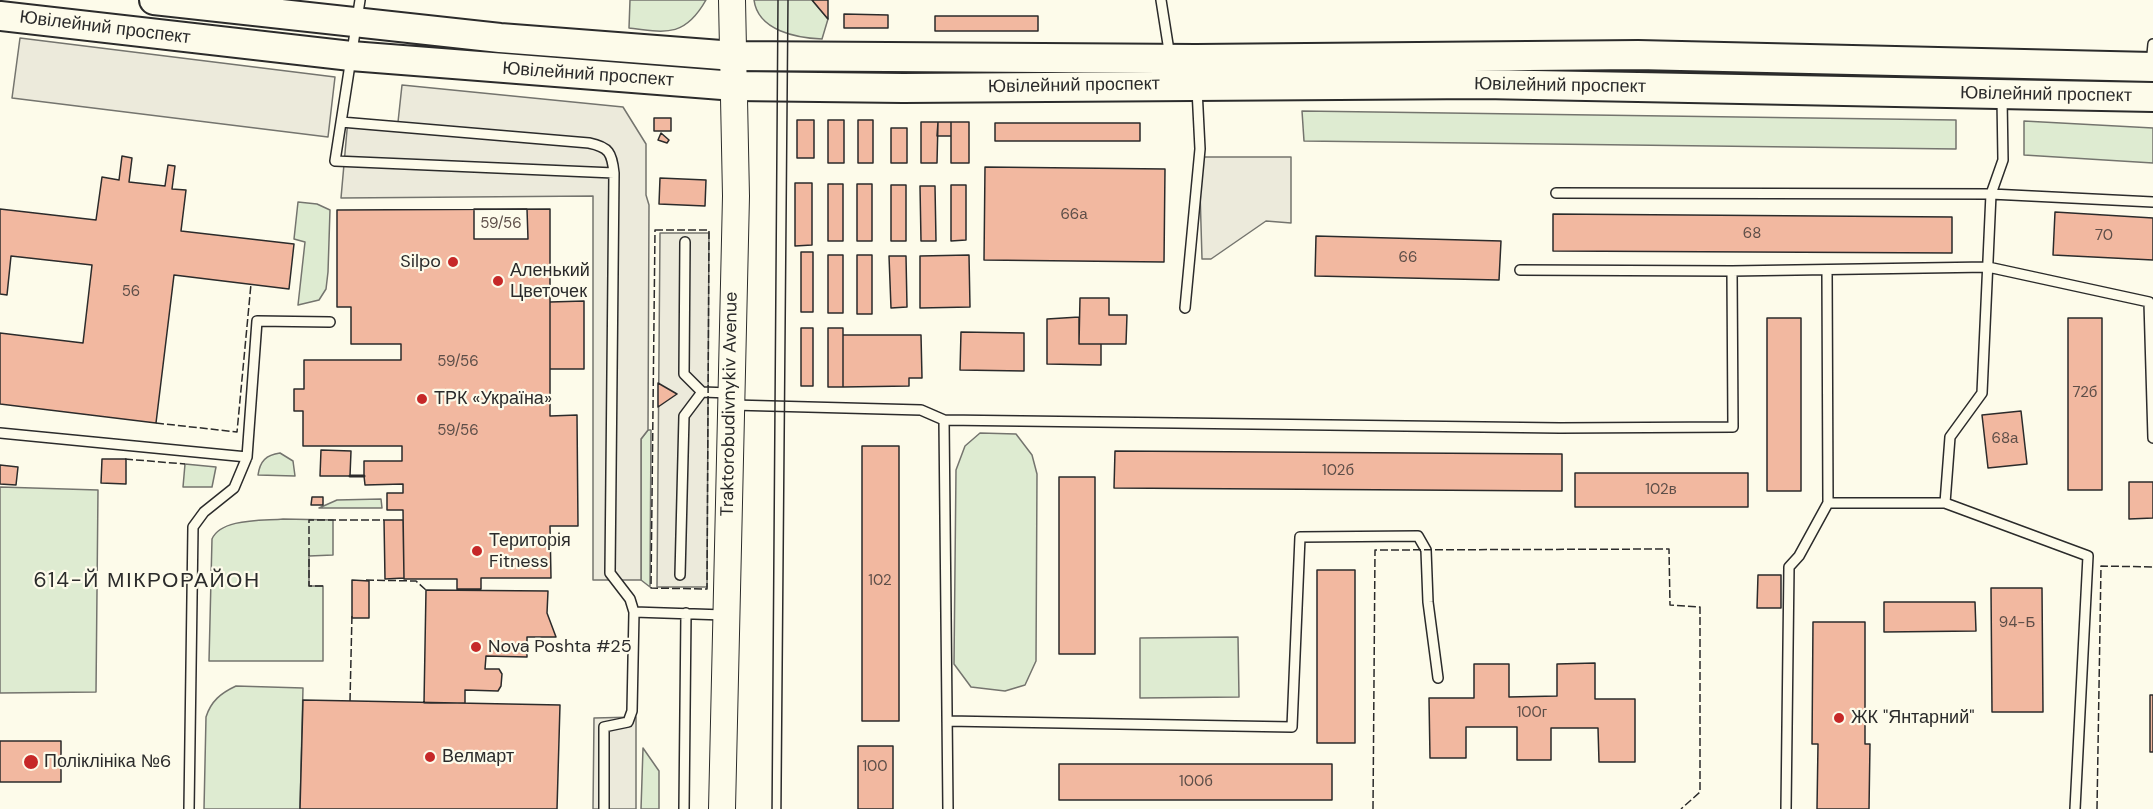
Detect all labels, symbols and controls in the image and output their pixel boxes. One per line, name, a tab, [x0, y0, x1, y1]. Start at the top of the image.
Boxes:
street label: Ювілейний проспект	[18, 7, 192, 49]
street label: Ювілейний проспект	[501, 58, 675, 92]
street label: Ювілейний проспект	[988, 74, 1160, 98]
street label: Ювілейний проспект	[1474, 74, 1646, 98]
street label: Ювілейний проспект	[1960, 83, 2132, 107]
house number: 66а	[1060, 206, 1088, 224]
house number: 59/56	[480, 215, 522, 233]
house number: 68	[1743, 225, 1761, 243]
house number: 70	[2095, 227, 2113, 245]
house number: 66	[1399, 249, 1417, 267]
place label: Silpo	[400, 251, 441, 273]
marker: Silpo	[446, 255, 460, 269]
place label: Аленький Цветочек	[510, 260, 590, 302]
marker: Аленький Цветочек	[491, 274, 505, 288]
house number: 56	[122, 283, 140, 301]
street label: Traktorobudivnykiv Avenue	[717, 292, 743, 516]
house number: 59/56	[437, 353, 479, 371]
house number: 72б	[2073, 384, 2097, 402]
place label: ТРК «Україна»	[434, 388, 552, 410]
marker: ТРК «Україна»	[415, 392, 429, 406]
house number: 59/56	[437, 422, 479, 440]
house number: 68а	[1992, 430, 2018, 448]
house number: 102б	[1322, 462, 1354, 480]
house number: 102в	[1645, 481, 1677, 499]
place label: Територія Fitness	[489, 530, 571, 572]
marker: Територія Fitness	[470, 544, 484, 558]
district label: 614-Й МІКРОРАЙОН	[33, 568, 261, 594]
house number: 102	[868, 572, 892, 590]
house number: 94-Б	[1999, 614, 2035, 632]
place label: Nova Poshta #25	[488, 636, 632, 658]
marker: Nova Poshta #25	[469, 640, 483, 654]
house number: 100г	[1517, 704, 1547, 722]
place label: ЖК "Янтарний"	[1851, 707, 1974, 729]
marker: ЖК "Янтарний"	[1832, 711, 1846, 725]
place label: Велмарт	[442, 746, 514, 768]
marker: Велмарт	[423, 750, 437, 764]
place label: Поліклініка №6	[44, 751, 171, 773]
marker: Поліклініка №6	[22, 753, 40, 771]
house number: 100	[862, 758, 888, 776]
house number: 100б	[1179, 773, 1213, 791]

